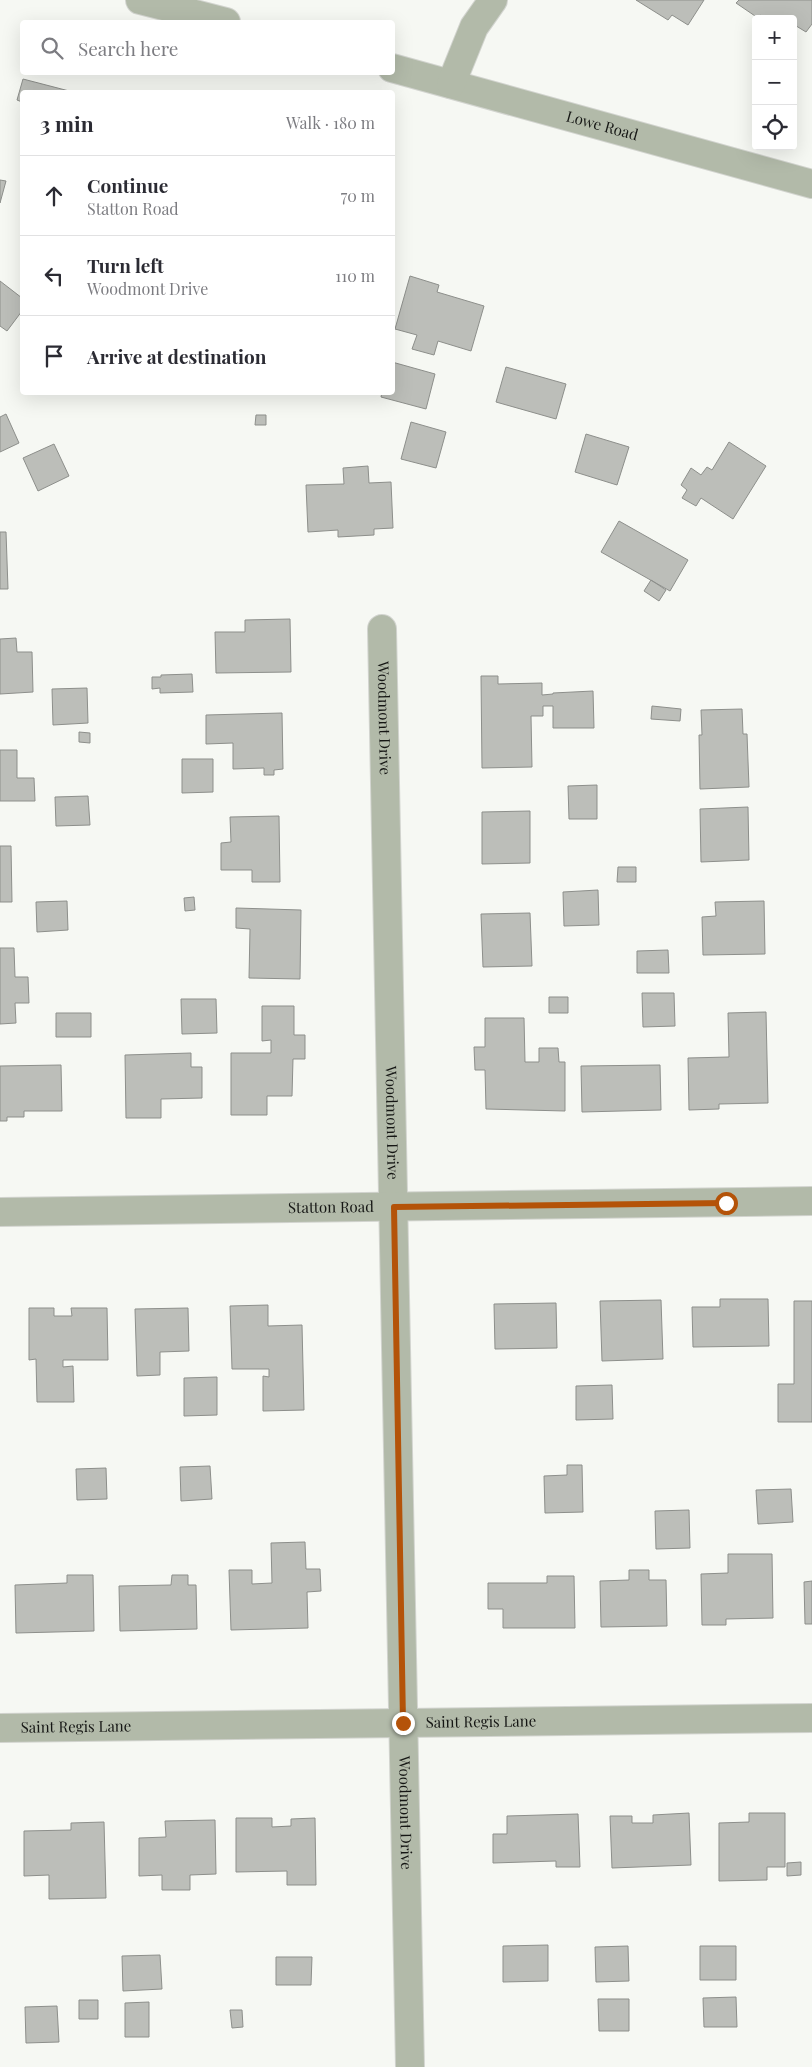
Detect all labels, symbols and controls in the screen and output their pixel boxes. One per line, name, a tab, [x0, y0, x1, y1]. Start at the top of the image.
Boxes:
map controls	[752, 15, 797, 150]
button: +	[752, 15, 797, 60]
search box	[20, 20, 395, 75]
icon: search	[38, 34, 66, 62]
text: Search here	[78, 35, 178, 61]
button: −	[752, 60, 797, 105]
button: locate	[752, 105, 797, 150]
street label: Lowe Road	[564, 106, 641, 145]
text: 3 min	[40, 109, 94, 137]
text: Walk · 180 m	[286, 112, 375, 133]
text: Continue	[87, 172, 168, 198]
icon: ahead	[40, 182, 68, 210]
text: 70 m	[341, 185, 375, 206]
text: Statton Road	[87, 198, 179, 219]
text: Turn left	[87, 252, 164, 278]
icon: left	[40, 262, 68, 290]
text: 110 m	[335, 265, 375, 286]
text: Woodmont Drive	[87, 278, 208, 299]
icon: arrive	[40, 342, 68, 370]
text: Arrive at destination	[87, 343, 267, 369]
street label: Woodmont Drive	[374, 660, 396, 775]
street label: Woodmont Drive	[381, 1065, 404, 1180]
route start	[715, 1192, 738, 1215]
street label: Statton Road	[288, 1196, 374, 1217]
street label: Saint Regis Lane	[425, 1710, 536, 1732]
route end	[392, 1712, 415, 1735]
street label: Saint Regis Lane	[20, 1715, 131, 1737]
street label: Woodmont Drive	[395, 1755, 417, 1870]

